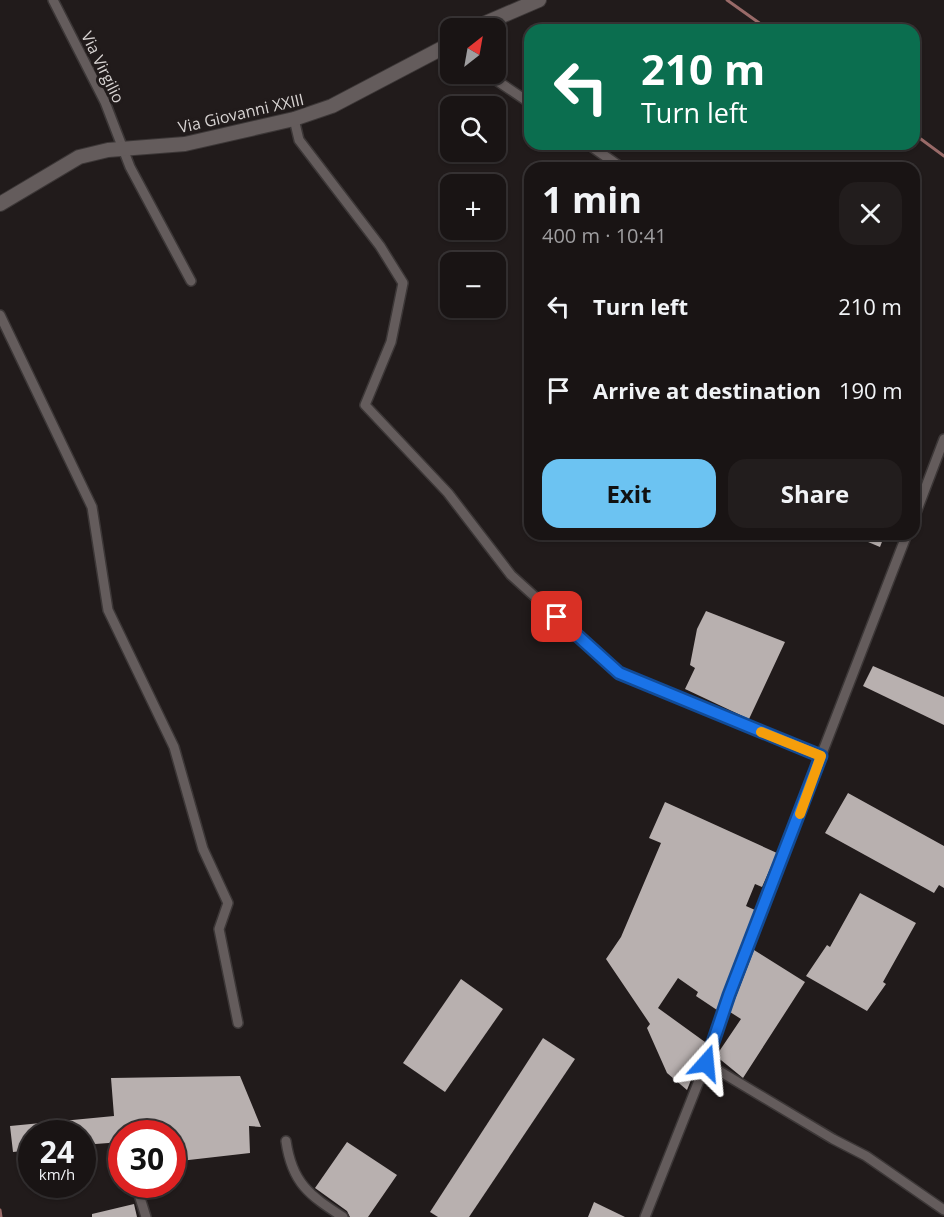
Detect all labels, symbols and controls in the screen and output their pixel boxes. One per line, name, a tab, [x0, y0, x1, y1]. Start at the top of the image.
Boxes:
north arrow	[440, 18, 506, 84]
map controls	[440, 18, 506, 318]
street label: Via Virgilio	[76, 27, 130, 107]
text: 210 m	[641, 40, 765, 97]
icon: left	[542, 48, 620, 126]
street label: Via Giovanni XXIII	[176, 88, 306, 138]
text: Turn left	[641, 94, 748, 131]
button: search	[440, 96, 506, 162]
button: +	[440, 174, 506, 240]
text: 1 min	[542, 175, 642, 224]
button: close	[839, 182, 902, 245]
text: 400 m · 10:41	[542, 222, 667, 249]
button: −	[440, 252, 506, 318]
icon: left	[542, 290, 575, 323]
text: Turn left	[593, 291, 688, 321]
text: 210 m	[838, 291, 902, 321]
icon: arrive	[542, 374, 575, 407]
text: Arrive at destination	[593, 375, 821, 405]
text: 190 m	[839, 375, 903, 405]
button: Exit	[542, 459, 716, 528]
button: Share	[728, 459, 902, 528]
pin	[531, 591, 582, 642]
icon: arrive	[540, 600, 573, 633]
position arrow	[674, 1031, 738, 1095]
speed limit sign: 30	[108, 1120, 186, 1198]
text: 24	[40, 1131, 74, 1172]
text: km/h	[39, 1164, 75, 1184]

